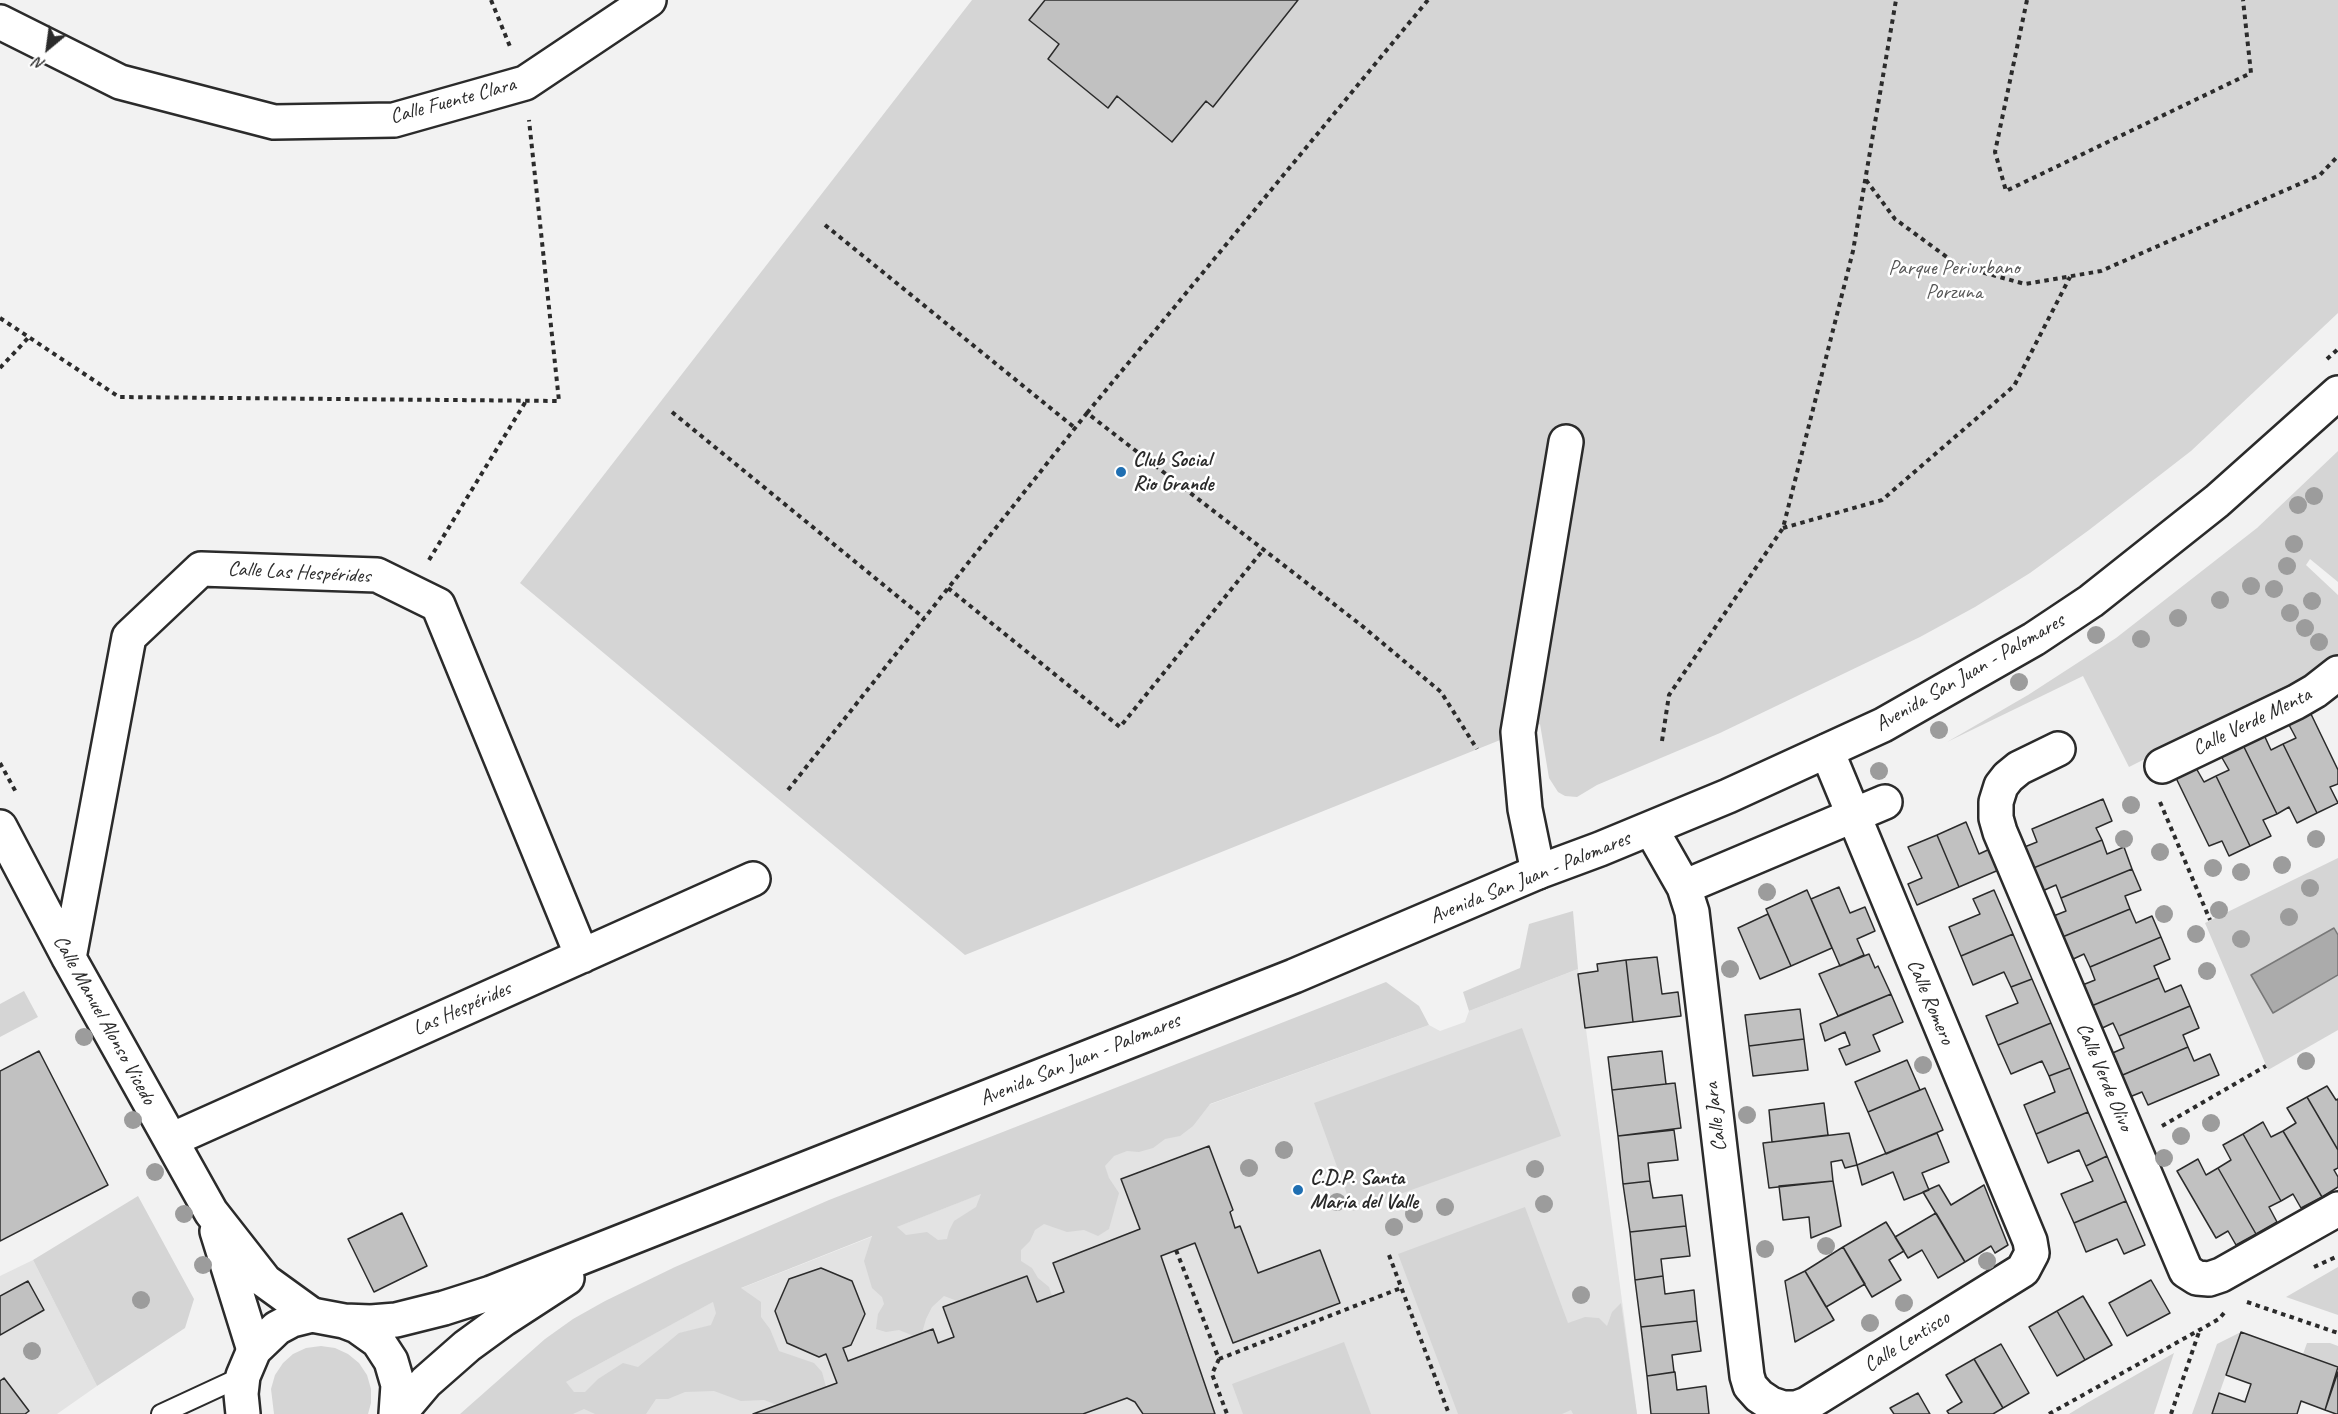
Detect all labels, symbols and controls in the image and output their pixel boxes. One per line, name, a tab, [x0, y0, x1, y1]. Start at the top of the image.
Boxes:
north arrow	[18, 18, 78, 78]
text: N	[30, 53, 48, 75]
street label: Calle Fuente Clara	[387, 72, 519, 130]
park label: Parque Periurbano Porzuna	[1888, 255, 2020, 305]
place label: Club Social Rio Grande	[1133, 447, 1214, 497]
marker: Club Social Rio Grande	[1114, 465, 1128, 479]
street label: Calle Las Hespérides	[227, 557, 371, 589]
street label: Avenida San Juan - Palomares	[1871, 609, 2069, 737]
street label: Calle Verde Menta	[2188, 682, 2316, 762]
street label: Avenida San Juan - Palomares	[1426, 826, 1634, 930]
street label: Calle Manuel Alonso Vicedo	[47, 931, 161, 1109]
street label: Calle Romero	[1901, 956, 1959, 1048]
street label: Las Hespérides	[409, 976, 515, 1042]
street label: Avenida San Juan - Palomares	[976, 1008, 1184, 1112]
street label: Calle Verde Olivo	[2070, 1019, 2138, 1135]
street label: Calle Jara	[1699, 1081, 1733, 1153]
place label: C.D.P. Santa María del Valle	[1310, 1165, 1418, 1215]
marker: C.D.P. Santa María del Valle	[1291, 1183, 1305, 1197]
street label: Calle Lentisco	[1860, 1306, 1954, 1378]

